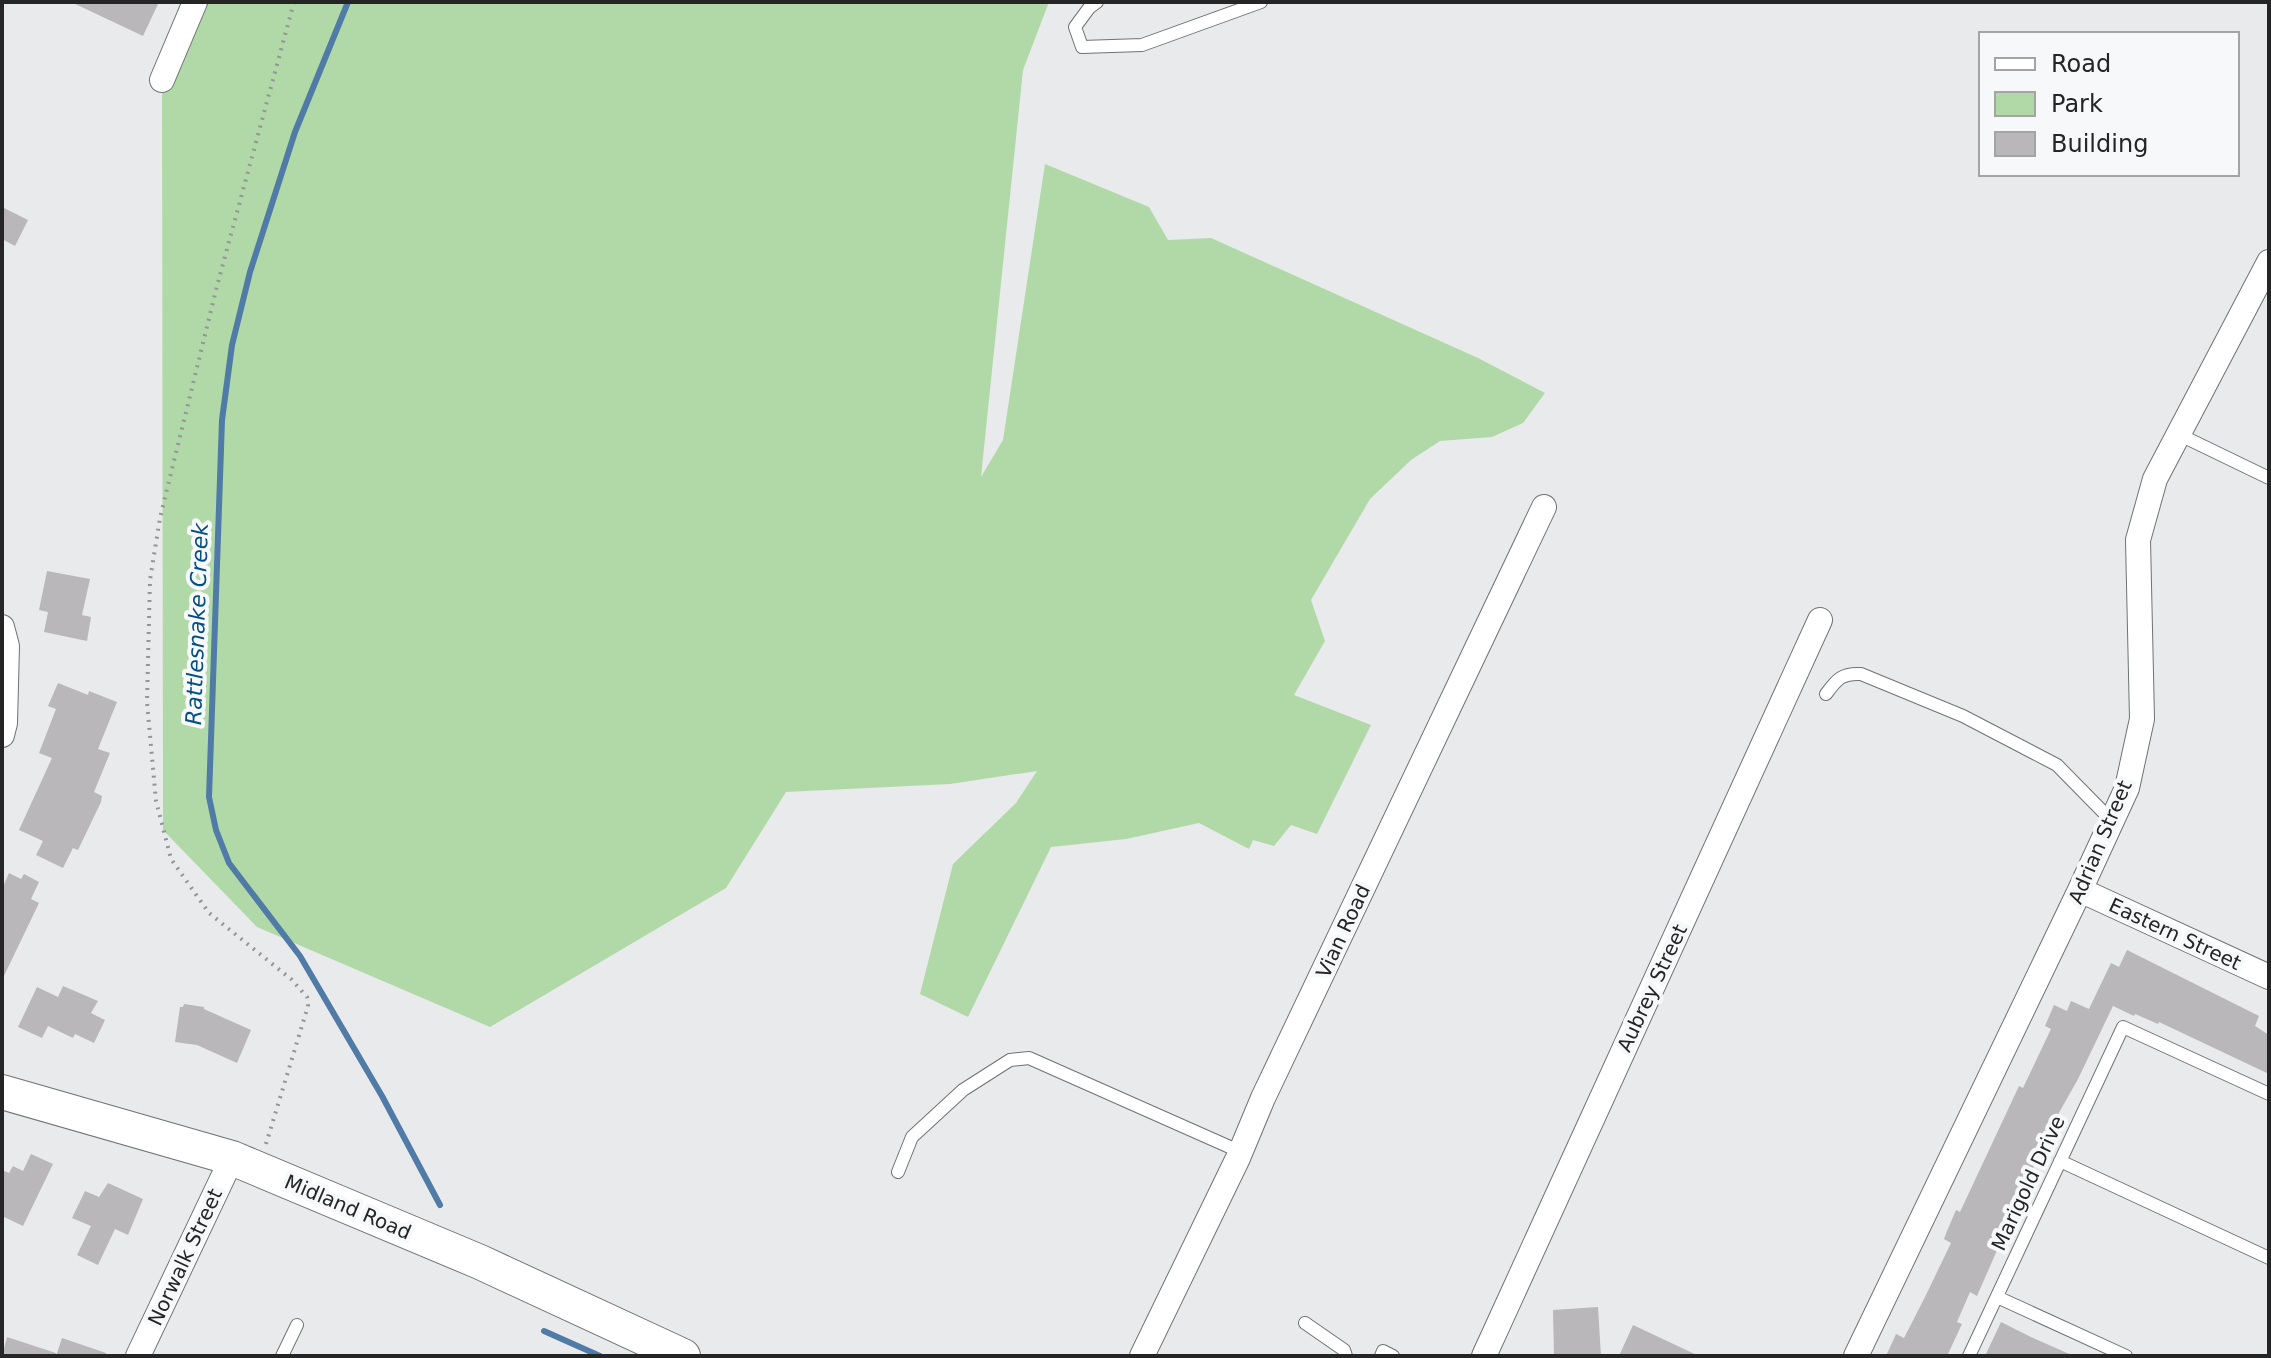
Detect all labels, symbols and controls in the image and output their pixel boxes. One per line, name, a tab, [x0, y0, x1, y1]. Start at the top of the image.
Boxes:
legend	[1979, 32, 2239, 176]
text: Road	[2051, 50, 2111, 78]
text: Park	[2051, 90, 2103, 118]
text: Building	[2051, 130, 2148, 158]
water label: Rattlesnake Creek	[181, 521, 213, 725]
street label: Adrian Street	[2063, 776, 2137, 907]
street label: Vian Road	[1311, 880, 1375, 982]
street label: Eastern Street	[2105, 893, 2245, 975]
street label: Aubrey Street	[1612, 920, 1692, 1056]
street label: Marigold Drive	[1986, 1112, 2070, 1254]
street label: Midland Road	[281, 1170, 415, 1244]
street label: Norwalk Street	[143, 1185, 227, 1329]

